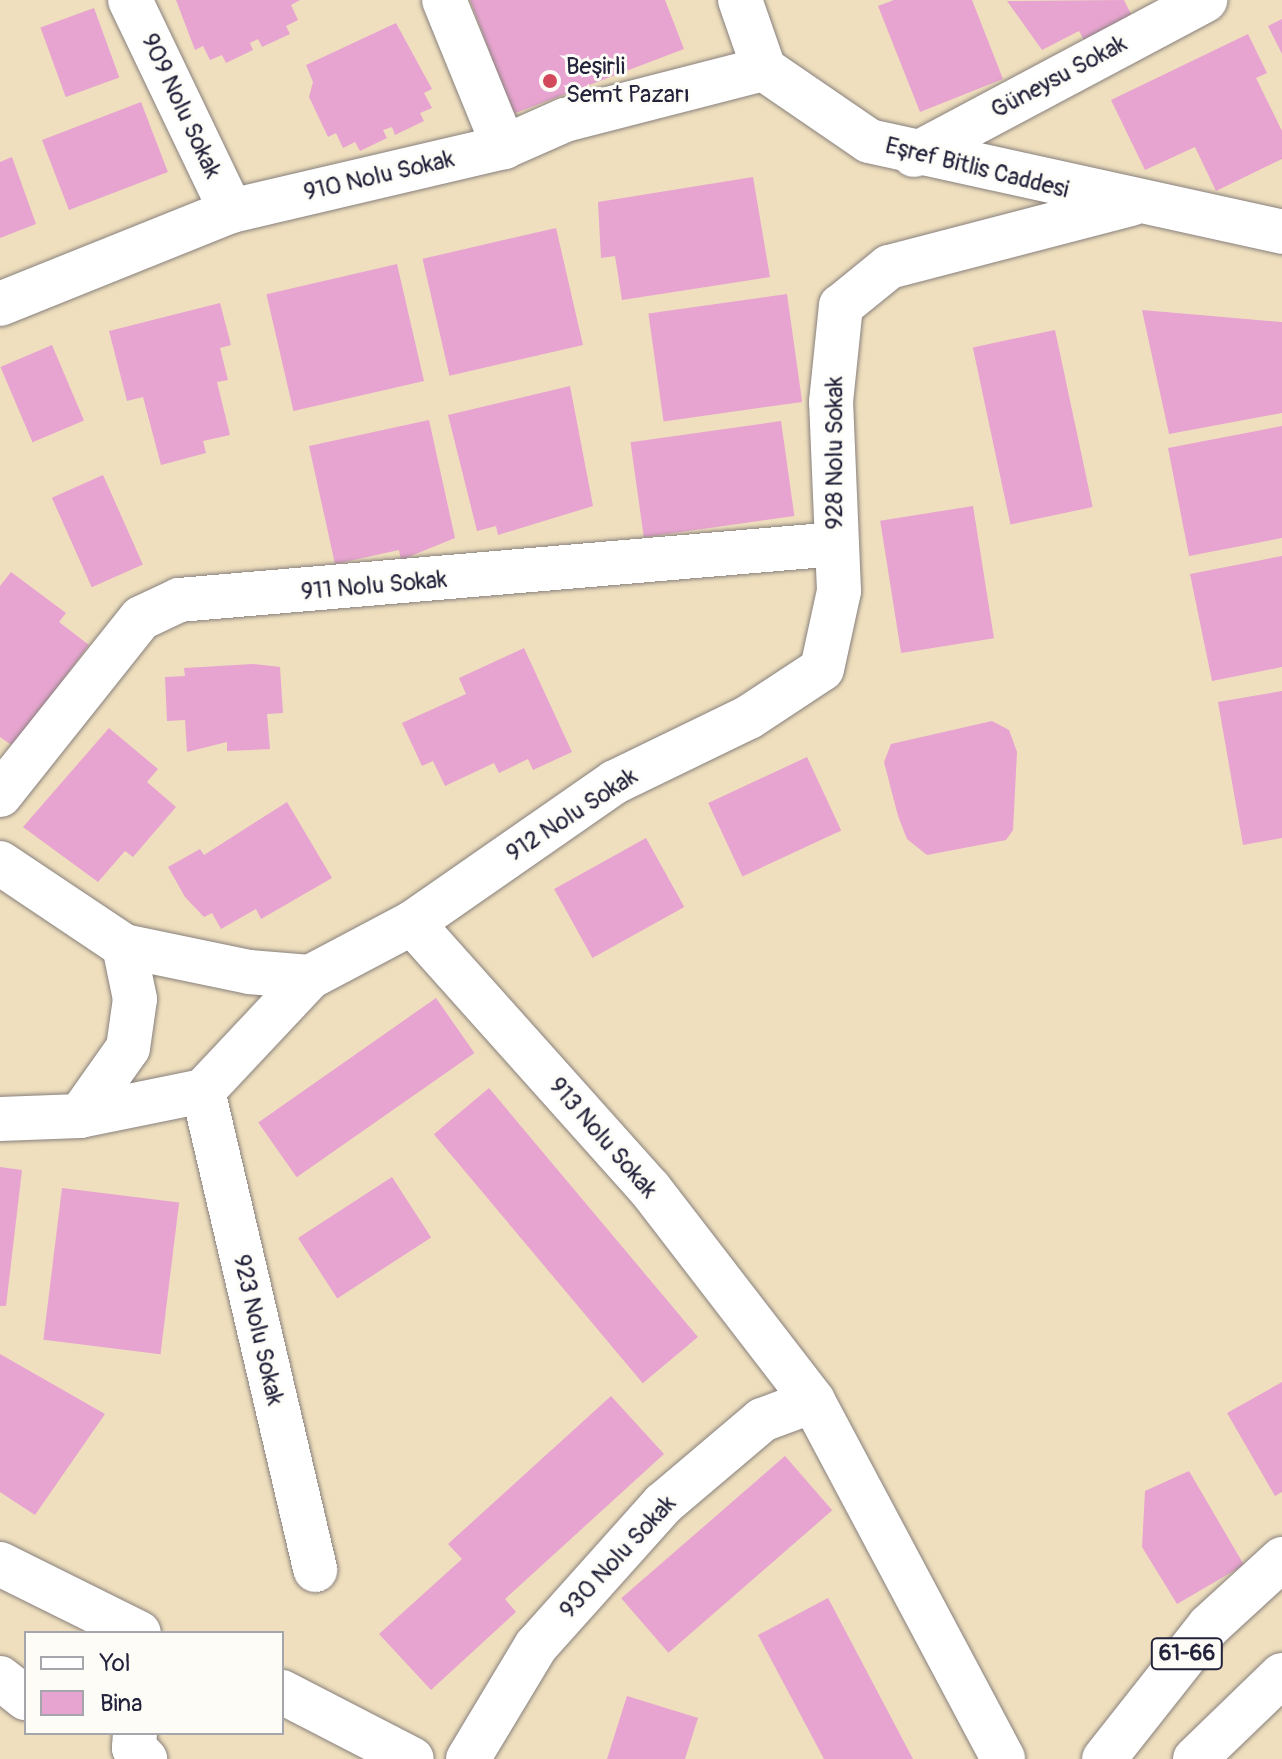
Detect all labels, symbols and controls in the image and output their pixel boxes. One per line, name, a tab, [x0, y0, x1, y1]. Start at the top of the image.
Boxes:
street label: 909 Nolu Sokak	[135, 29, 227, 183]
street label: Güneysu Sokak	[986, 29, 1132, 125]
place label: Beşirli Semt Pazarı	[566, 53, 690, 109]
marker: Beşirli Semt Pazarı	[541, 72, 559, 90]
street label: Eşref Bitlis Caddesi	[882, 131, 1072, 205]
street label: 910 Nolu Sokak	[301, 145, 457, 207]
street label: 928 Nolu Sokak	[821, 376, 849, 530]
street label: 911 Nolu Sokak	[300, 565, 448, 607]
street label: 912 Nolu Sokak	[501, 762, 643, 868]
street label: 913 Nolu Sokak	[543, 1072, 663, 1204]
street label: 923 Nolu Sokak	[227, 1252, 289, 1408]
street label: 930 Nolu Sokak	[554, 1490, 682, 1624]
legend	[24, 1631, 284, 1735]
road number: 61-66	[1149, 1636, 1225, 1672]
text: Yol	[100, 1649, 130, 1678]
text: Bina	[100, 1689, 142, 1718]

